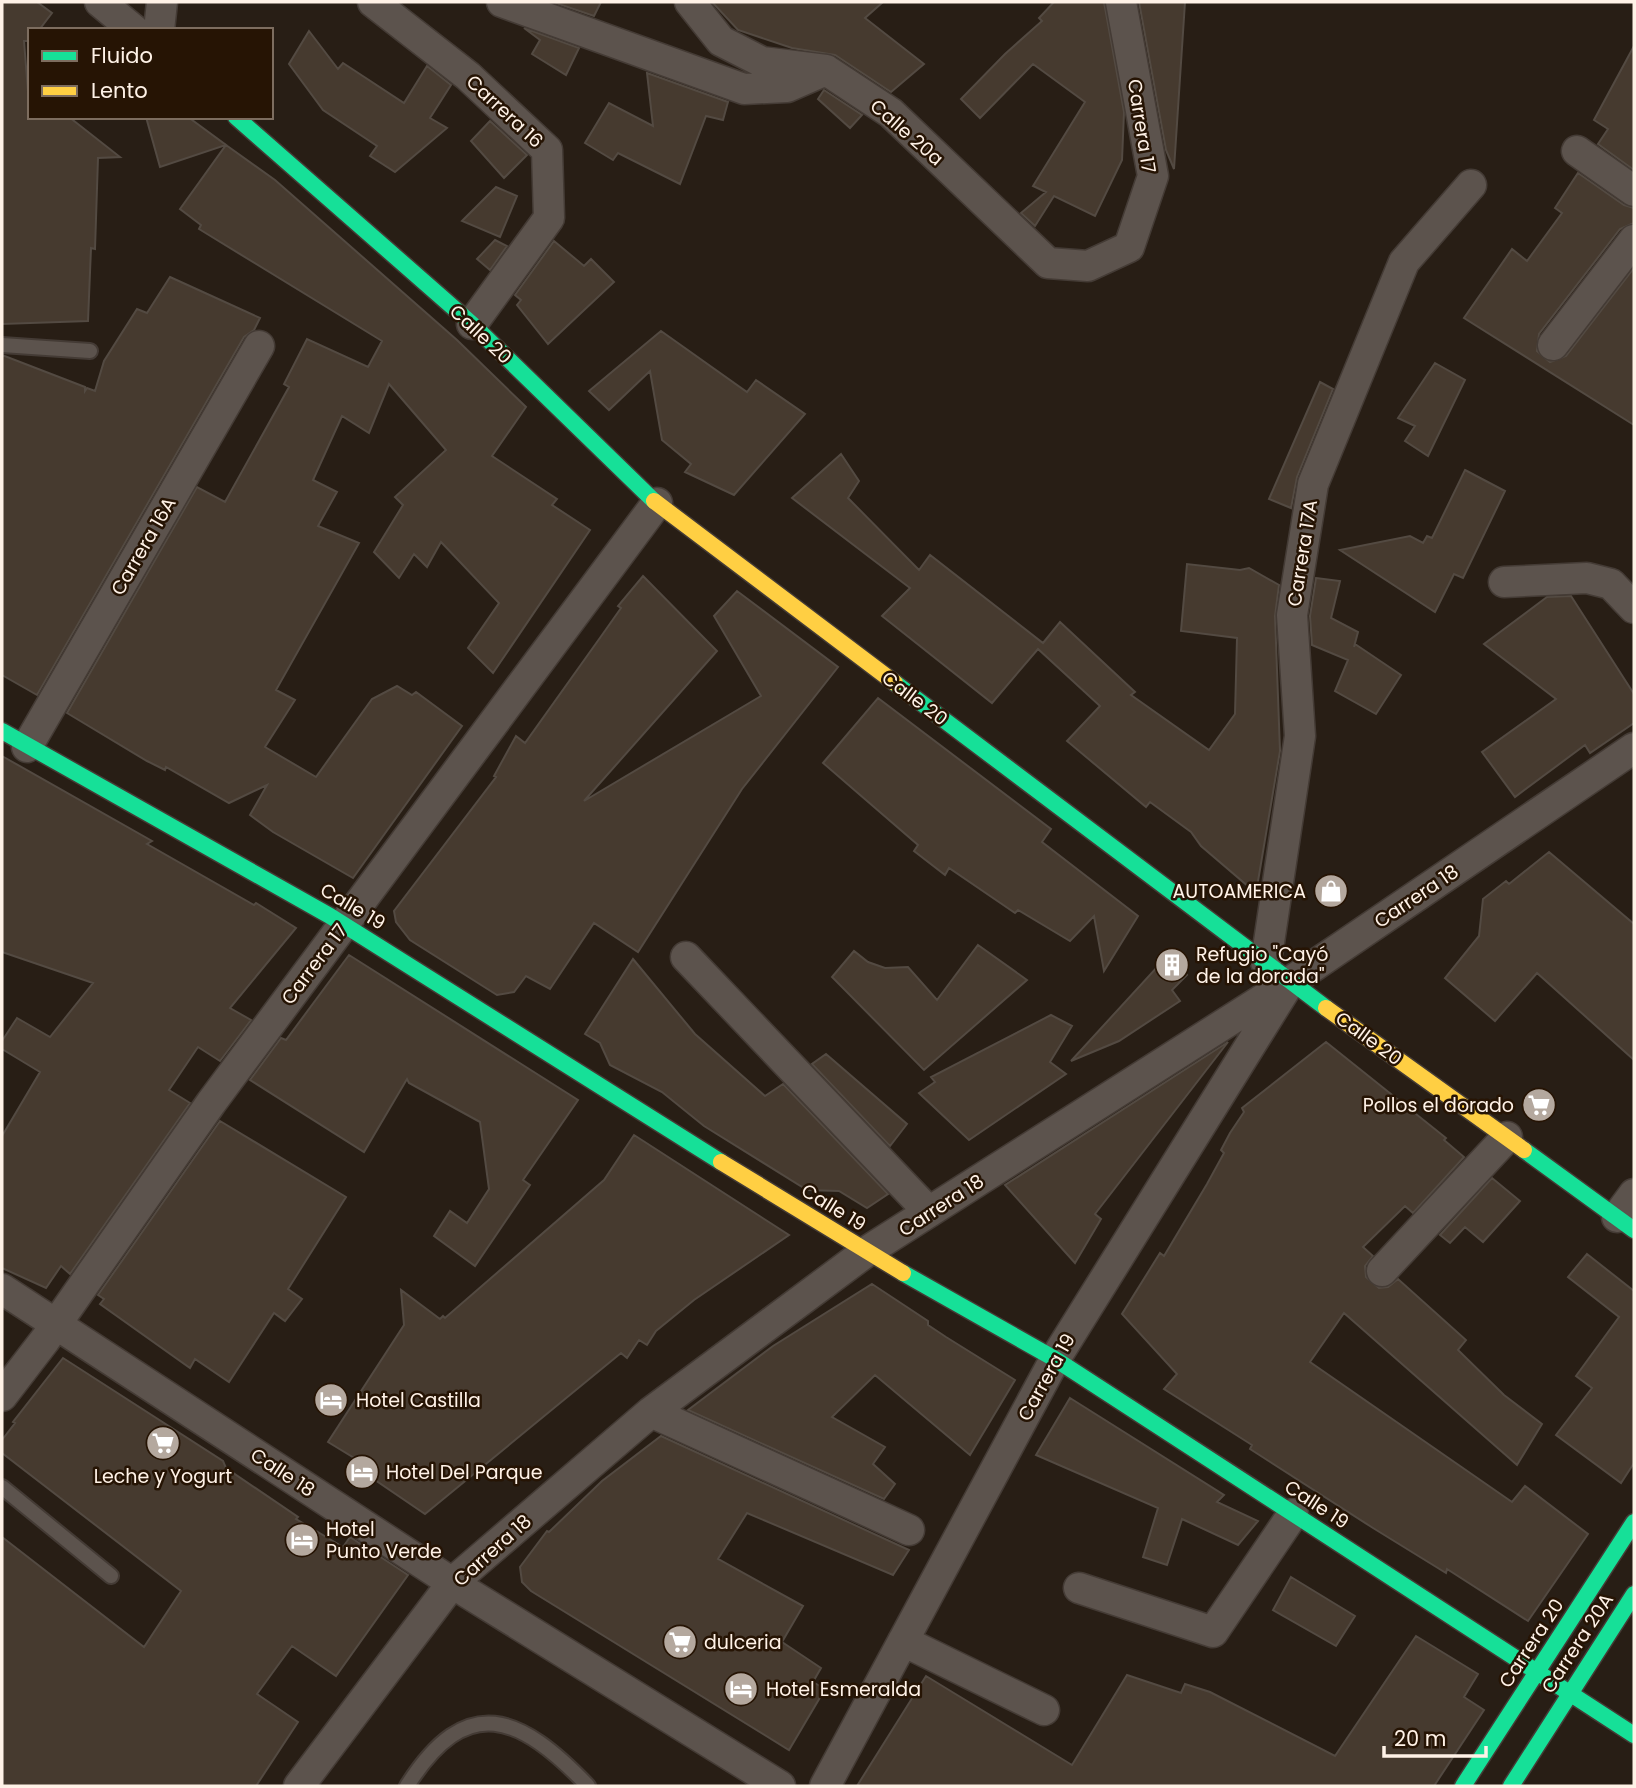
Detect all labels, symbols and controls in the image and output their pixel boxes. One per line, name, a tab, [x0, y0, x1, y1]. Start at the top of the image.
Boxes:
legend	[28, 28, 273, 119]
text: Fluido	[91, 41, 153, 70]
street label: Carrera 16	[460, 69, 549, 154]
text: Lento	[91, 76, 148, 105]
street label: Carrera 17	[1121, 77, 1162, 175]
street label: Calle 20a	[864, 93, 949, 172]
street label: Calle 20	[443, 298, 518, 370]
street label: Carrera 16A	[104, 492, 183, 600]
street label: Carrera 17A	[1281, 498, 1324, 608]
street label: Calle 20	[876, 665, 953, 732]
street label: Carrera 18	[1369, 858, 1464, 935]
shop icon: AUTOAMERICA	[1312, 872, 1350, 910]
street label: Calle 19	[315, 876, 390, 936]
place label: AUTOAMERICA	[1173, 878, 1306, 905]
street label: Carrera 17	[275, 918, 354, 1010]
place label: Refugio "Cayó de la dorada"	[1196, 941, 1328, 990]
building icon: Refugio "Cayó de la dorada"	[1153, 946, 1191, 984]
street label: Calle 20	[1330, 1005, 1408, 1072]
supermarket icon: Pollos el dorado	[1520, 1086, 1558, 1124]
place label: Pollos el dorado	[1363, 1092, 1514, 1119]
street label: Carrera 18	[893, 1168, 989, 1243]
street label: Calle 19	[796, 1177, 871, 1238]
street label: Carrera 19	[1011, 1328, 1082, 1426]
hotel icon: Hotel Castilla	[312, 1381, 350, 1419]
place label: Hotel Castilla	[356, 1387, 481, 1414]
supermarket icon: Leche y Yogurt	[144, 1424, 182, 1462]
street label: Calle 18	[245, 1442, 320, 1503]
hotel icon: Hotel Del Parque	[343, 1453, 381, 1491]
place label: Hotel Del Parque	[386, 1459, 542, 1486]
place label: Leche y Yogurt	[94, 1463, 232, 1490]
street label: Calle 19	[1279, 1474, 1354, 1535]
street label: Carrera 18	[447, 1508, 537, 1593]
place label: Hotel Punto Verde	[326, 1516, 442, 1565]
hotel icon: Hotel Punto Verde	[283, 1521, 321, 1559]
street label: Carrera 20A	[1535, 1588, 1620, 1698]
street label: Carrera 20	[1493, 1593, 1570, 1693]
supermarket icon: dulceria	[661, 1623, 699, 1661]
place label: dulceria	[704, 1629, 782, 1656]
hotel icon: Hotel Esmeralda	[722, 1670, 760, 1708]
place label: Hotel Esmeralda	[766, 1676, 921, 1703]
scale bar	[1384, 1714, 1486, 1758]
text: 20 m	[1394, 1724, 1447, 1753]

